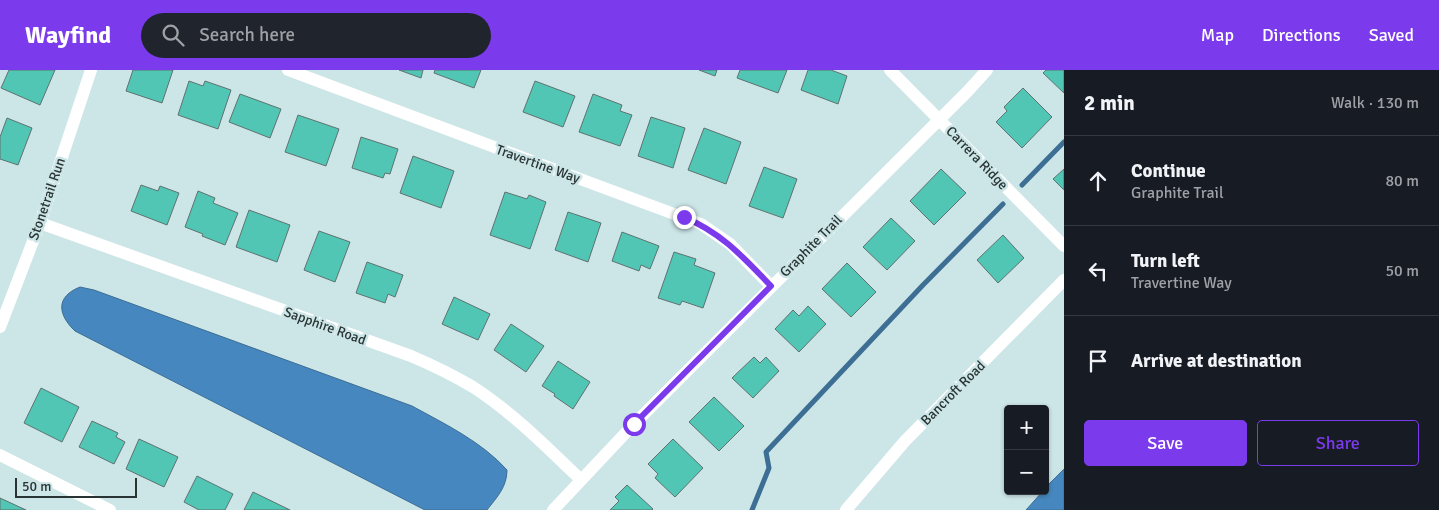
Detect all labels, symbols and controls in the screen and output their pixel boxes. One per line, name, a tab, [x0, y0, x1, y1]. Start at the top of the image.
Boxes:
search box	[141, 13, 491, 58]
text: Wayfind	[25, 20, 111, 50]
icon: search	[159, 21, 187, 49]
text: Search here	[199, 23, 295, 47]
text: Map	[1201, 24, 1234, 46]
text: Directions	[1262, 24, 1341, 46]
text: Saved	[1369, 24, 1414, 46]
text: 2 min	[1084, 90, 1135, 116]
text: Walk · 130 m	[1331, 93, 1419, 113]
street label: Carrera Ridge	[942, 123, 1012, 193]
street label: Travertine Way	[494, 141, 583, 187]
street label: Stonetrail Run	[25, 156, 69, 242]
text: Continue	[1131, 159, 1206, 183]
icon: ahead	[1084, 167, 1112, 195]
text: 80 m	[1385, 171, 1419, 191]
text: Graphite Trail	[1131, 183, 1224, 203]
route end	[673, 206, 696, 229]
street label: Graphite Trail	[776, 211, 846, 281]
text: Turn left	[1131, 249, 1200, 273]
icon: left	[1084, 257, 1112, 285]
text: 50 m	[1385, 261, 1419, 281]
text: Travertine Way	[1131, 273, 1232, 293]
street label: Sapphire Road	[282, 303, 368, 349]
icon: arrive	[1084, 347, 1112, 375]
text: Arrive at destination	[1131, 349, 1302, 373]
street label: Bancroft Road	[917, 357, 989, 429]
map controls	[1004, 405, 1049, 495]
button: +	[1004, 405, 1049, 450]
route start	[623, 413, 646, 436]
button: Save	[1084, 420, 1247, 466]
button: Share	[1257, 420, 1419, 466]
button: −	[1004, 450, 1049, 495]
scale bar	[15, 475, 138, 498]
text: 50 m	[22, 478, 51, 495]

